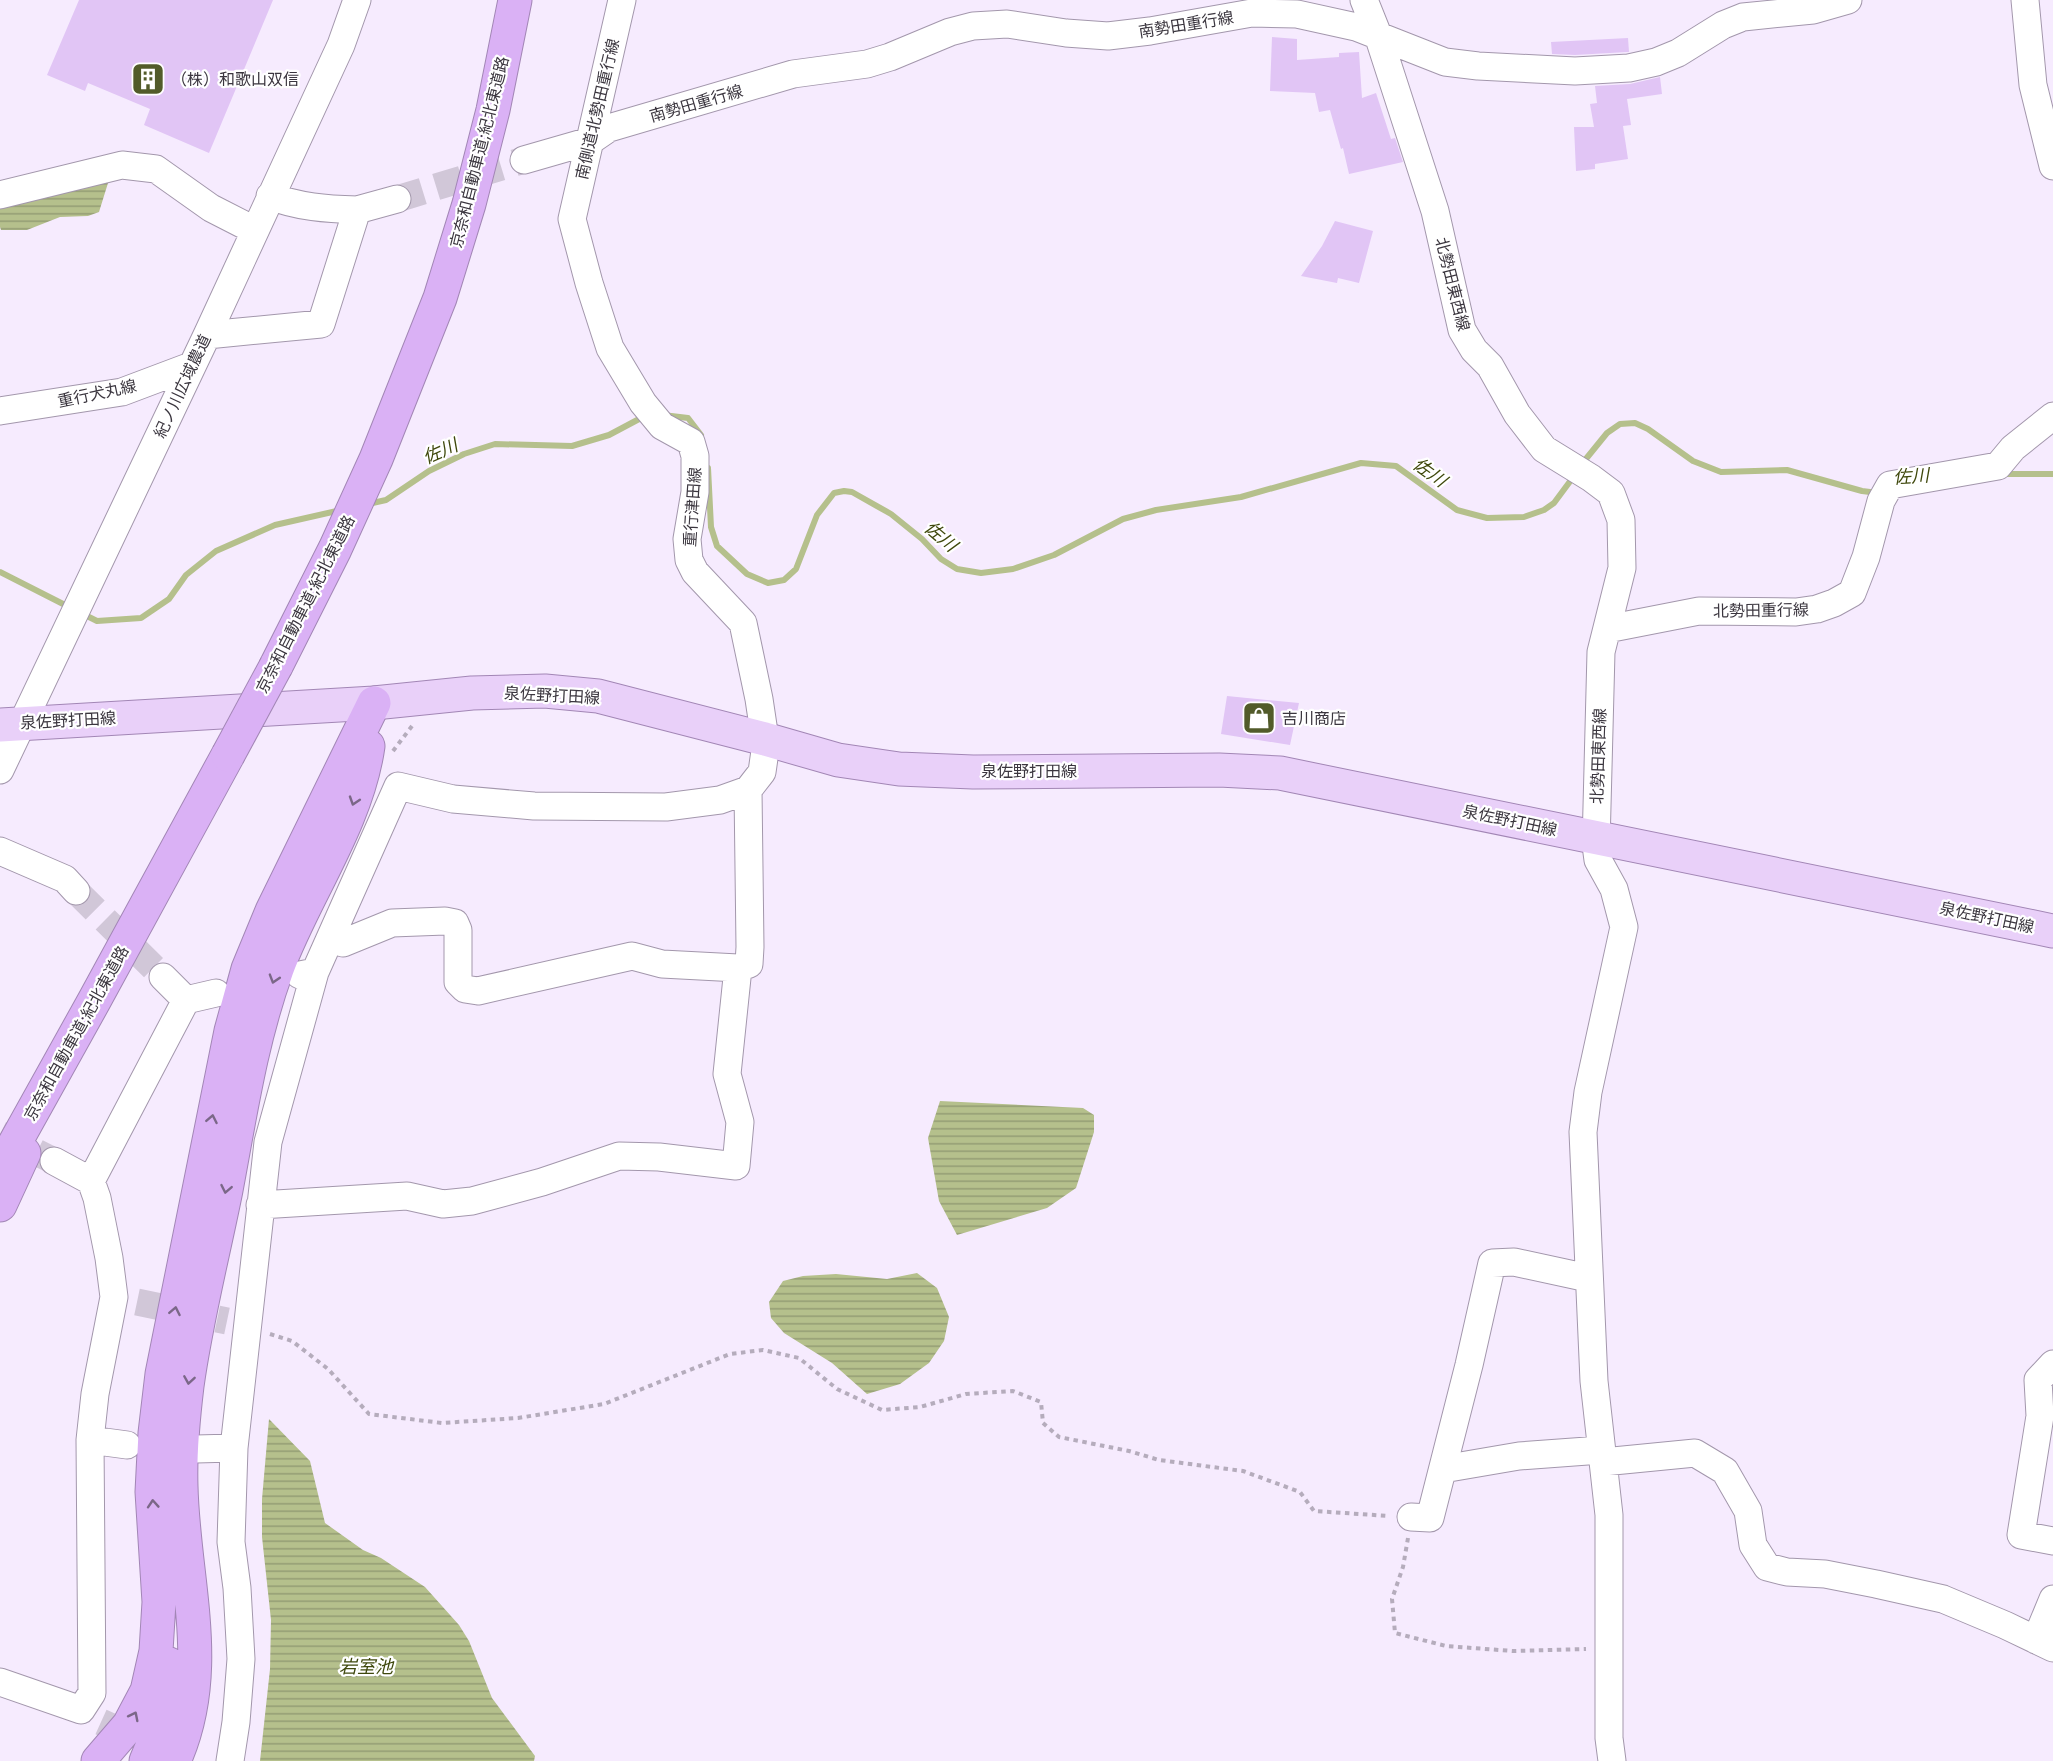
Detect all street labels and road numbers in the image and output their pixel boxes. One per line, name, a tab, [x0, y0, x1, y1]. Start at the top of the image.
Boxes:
street label: 南勢田重行線	[1137, 7, 1235, 41]
street label: 南側道北勢田重行線	[571, 37, 623, 181]
street label: 京奈和自動車道;紀北東道路	[445, 54, 513, 250]
street label: 南勢田重行線	[647, 80, 745, 126]
street label: 北勢田東西線	[1432, 235, 1474, 333]
street label: 紀ノ川広域農道	[149, 331, 215, 441]
street label: 重行犬丸線	[56, 375, 138, 411]
street label: 重行津田線	[679, 466, 705, 548]
street label: 京奈和自動車道;紀北東道路	[251, 512, 359, 696]
street label: 北勢田重行線	[1713, 599, 1809, 621]
street label: 泉佐野打田線	[504, 683, 600, 707]
street label: 泉佐野打田線	[20, 708, 116, 732]
street label: 北勢田東西線	[1586, 708, 1610, 804]
street label: 泉佐野打田線	[981, 761, 1077, 781]
street label: 泉佐野打田線	[1461, 800, 1559, 840]
street label: 泉佐野打田線	[1938, 897, 2036, 937]
street label: 京奈和自動車道;紀北東道路	[20, 942, 132, 1124]

